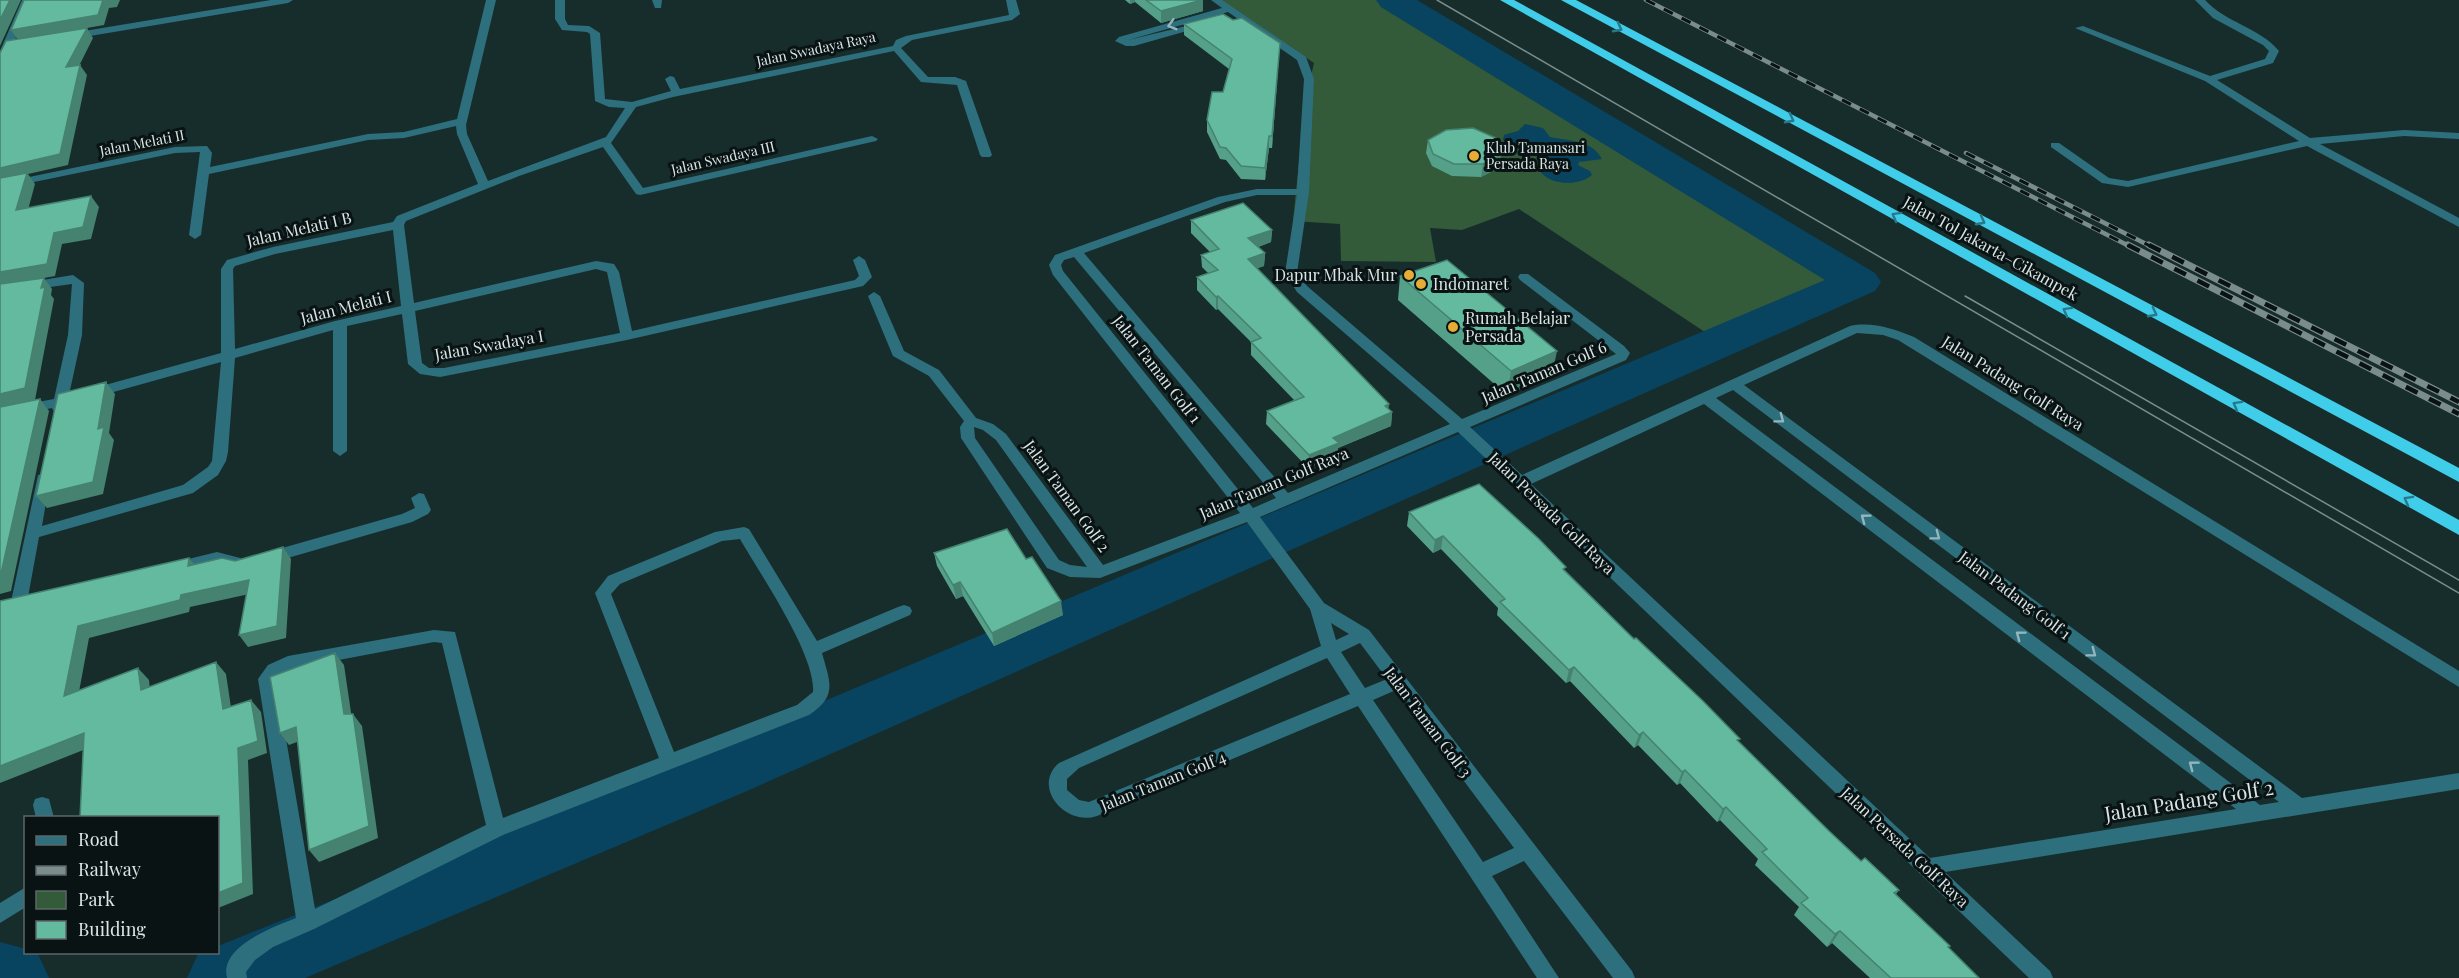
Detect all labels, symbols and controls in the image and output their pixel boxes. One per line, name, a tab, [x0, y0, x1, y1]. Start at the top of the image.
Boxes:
one-way arrow	[1167, 17, 1177, 30]
one-way arrow	[1612, 20, 1623, 32]
street label: Jalan Swadaya Raya	[754, 27, 877, 71]
one-way arrow	[1784, 112, 1795, 123]
street label: Jalan Melati II	[97, 125, 186, 160]
street label: Jalan Swadaya III	[668, 136, 777, 179]
place label: Klub Tamansari Persada Raya	[1486, 138, 1585, 173]
marker: Klub Tamansari Persada Raya	[1467, 149, 1481, 163]
street label: Jalan Tol Jakarta–Cikampek	[1899, 190, 2083, 305]
street label: Jalan Melati I B	[243, 206, 353, 251]
one-way arrow	[1892, 212, 1902, 223]
one-way arrow	[1975, 214, 1985, 225]
place label: Dapur Mbak Mur	[1275, 264, 1397, 285]
marker: Dapur Mbak Mur	[1402, 268, 1416, 282]
place label: Indomaret	[1433, 273, 1509, 294]
marker: Indomaret	[1414, 277, 1428, 291]
street label: Jalan Melati I	[297, 285, 394, 328]
one-way arrow	[2147, 306, 2157, 317]
place label: Rumah Belajar Persada	[1465, 307, 1570, 346]
one-way arrow	[2063, 307, 2073, 318]
street label: Jalan Taman Golf 1	[1108, 310, 1206, 427]
marker: Rumah Belajar Persada	[1446, 320, 1460, 334]
street label: Jalan Swadaya I	[432, 325, 545, 365]
street label: Jalan Padang Golf Raya	[1938, 330, 2088, 435]
street label: Jalan Taman Golf 6	[1477, 336, 1610, 408]
one-way arrow	[2233, 401, 2243, 412]
one-way arrow	[1773, 412, 1784, 423]
street label: Jalan Taman Golf 2	[1019, 435, 1115, 556]
street label: Jalan Taman Golf Raya	[1195, 442, 1351, 524]
street label: Jalan Persada Golf Raya	[1484, 446, 1620, 578]
one-way arrow	[2404, 496, 2414, 507]
one-way arrow	[1860, 514, 1871, 525]
one-way arrow	[1929, 529, 1940, 540]
street label: Jalan Padang Golf 1	[1954, 545, 2076, 644]
one-way arrow	[2016, 631, 2027, 642]
one-way arrow	[2086, 646, 2097, 657]
street label: Jalan Taman Golf 3	[1379, 662, 1477, 781]
street label: Jalan Taman Golf 4	[1096, 746, 1229, 816]
one-way arrow	[2188, 762, 2199, 773]
street label: Jalan Padang Golf 2	[2101, 773, 2275, 826]
street label: Jalan Persada Golf Raya	[1836, 781, 1974, 911]
legend	[24, 816, 219, 954]
text: Road	[78, 827, 119, 851]
text: Railway	[78, 857, 141, 881]
text: Park	[78, 887, 115, 911]
text: Building	[78, 917, 146, 941]

